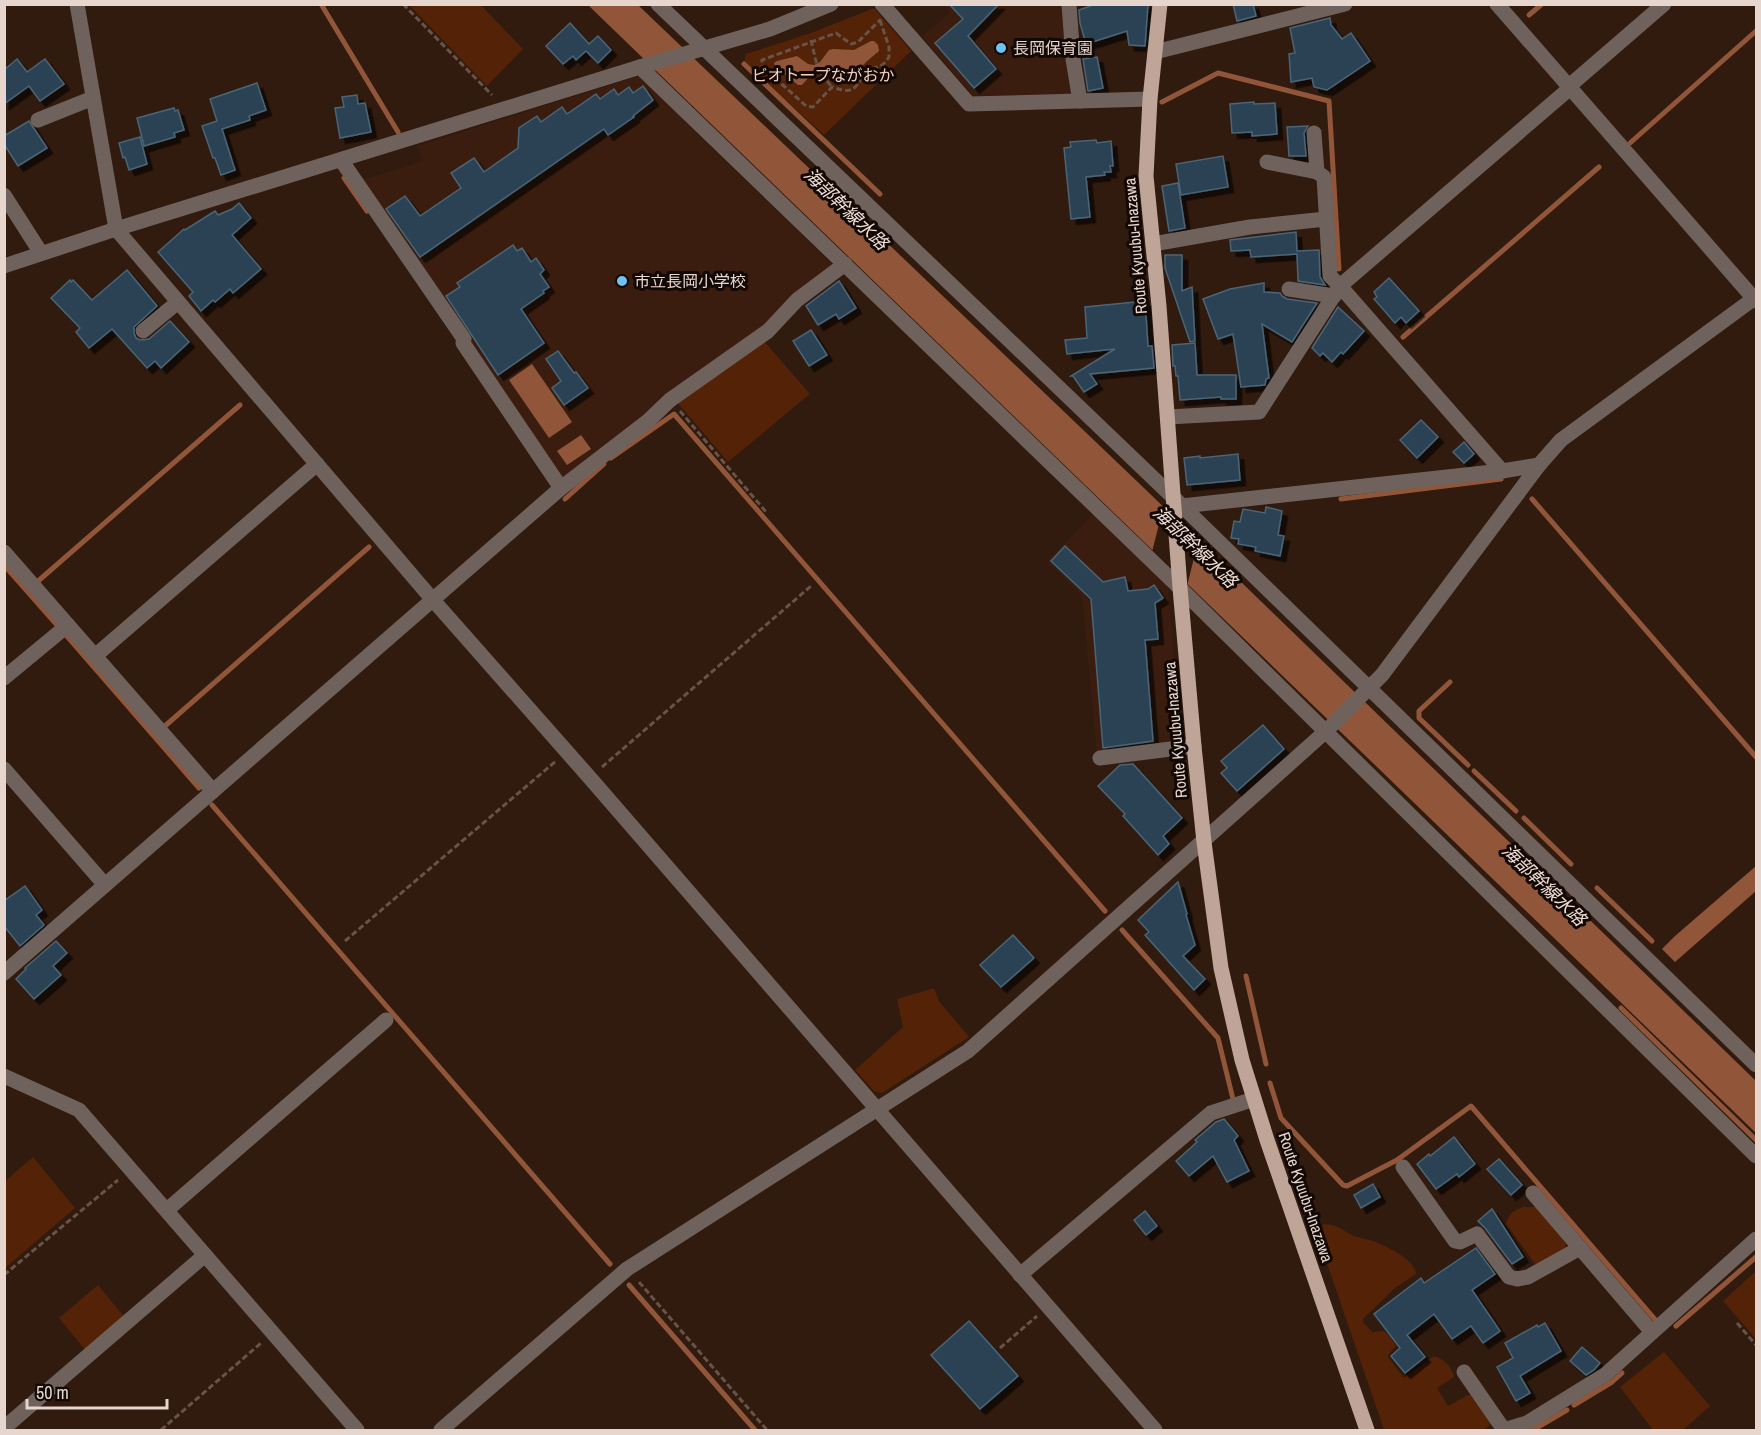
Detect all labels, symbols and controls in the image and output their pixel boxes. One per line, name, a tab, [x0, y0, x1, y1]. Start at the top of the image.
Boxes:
place label: 長岡保育園	[1013, 37, 1093, 59]
marker: 長岡保育園	[994, 41, 1008, 55]
park label: ビオトープながおか	[751, 64, 895, 86]
water label: 海部幹線水路	[799, 162, 895, 257]
street label: Route Kyuubu-Inazawa	[1118, 176, 1152, 315]
place label: 市立長岡小学校	[634, 270, 746, 292]
marker: 市立長岡小学校	[615, 274, 629, 288]
water label: 海部幹線水路	[1148, 500, 1244, 595]
street label: Route Kyuubu-Inazawa	[1158, 660, 1192, 799]
water label: 海部幹線水路	[1497, 838, 1593, 933]
street label: Route Kyuubu-Inazawa	[1273, 1129, 1339, 1266]
scale bar	[27, 1372, 166, 1410]
text: 50 m	[36, 1380, 69, 1405]

